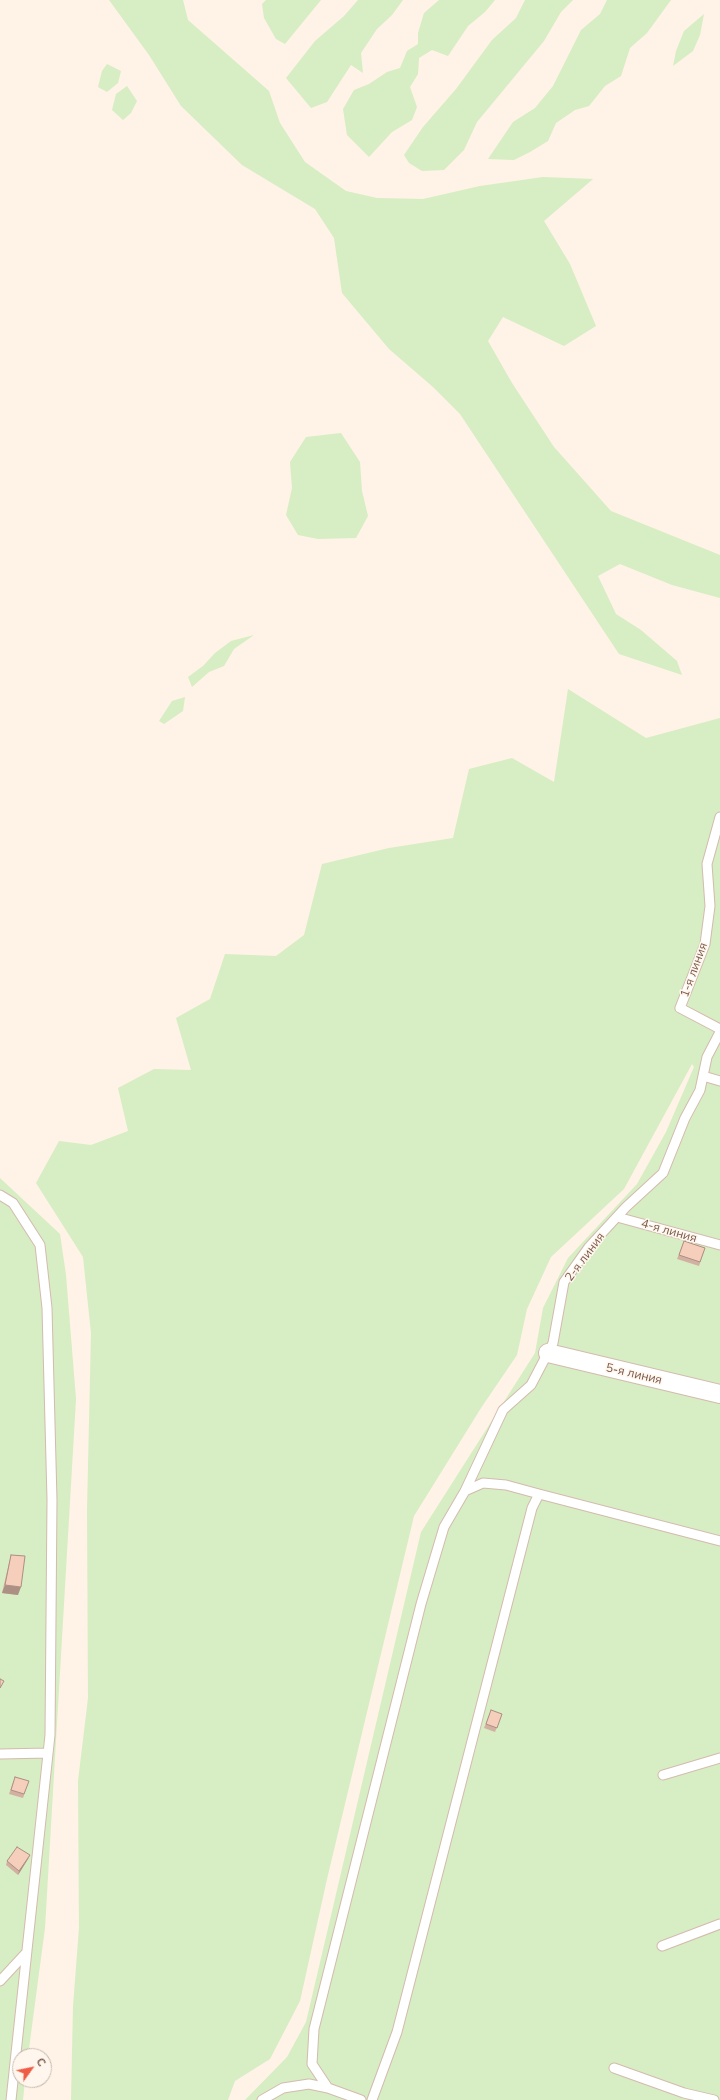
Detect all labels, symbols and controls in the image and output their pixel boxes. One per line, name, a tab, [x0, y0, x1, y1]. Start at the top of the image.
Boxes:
street label: 1-я линия	[677, 941, 711, 999]
street label: 4-я линия	[640, 1216, 698, 1246]
street label: 2-я линия	[562, 1230, 608, 1284]
street label: 5-я линия	[605, 1361, 663, 1387]
north arrow	[12, 2048, 52, 2088]
text: С	[33, 2055, 49, 2069]

